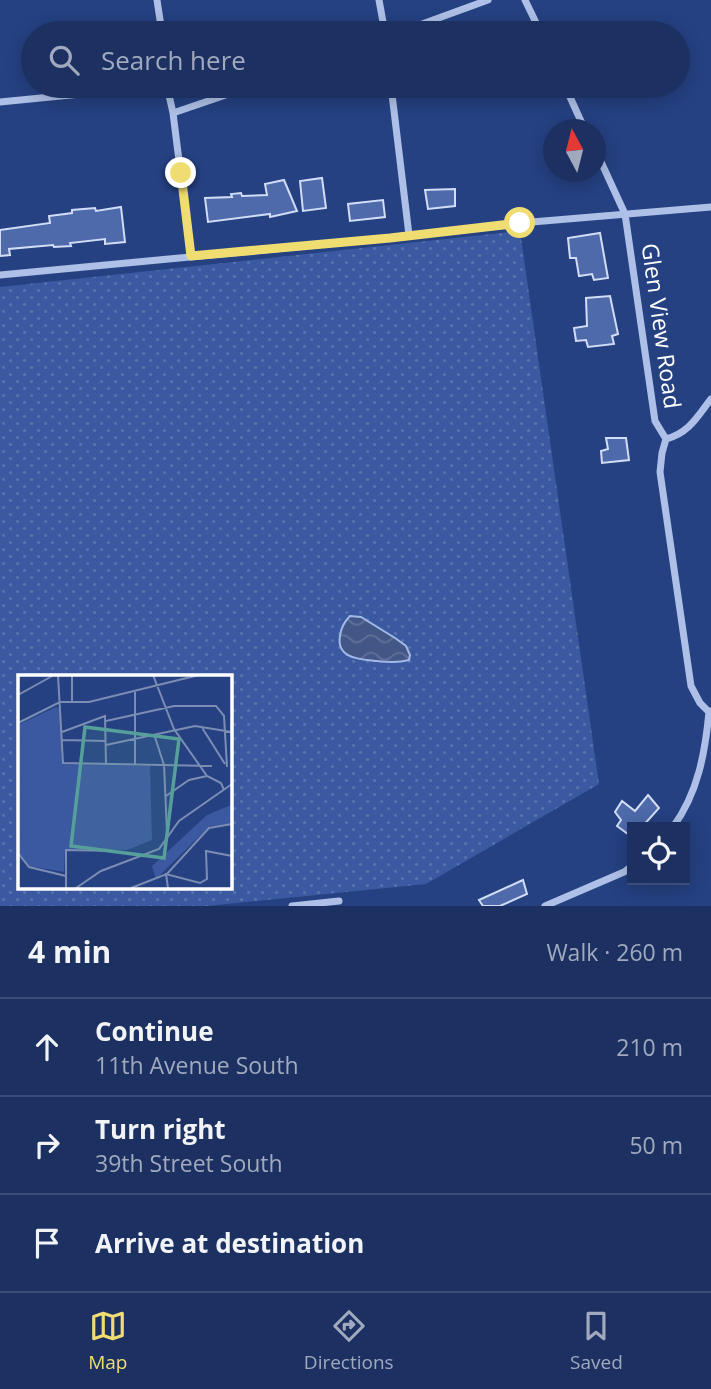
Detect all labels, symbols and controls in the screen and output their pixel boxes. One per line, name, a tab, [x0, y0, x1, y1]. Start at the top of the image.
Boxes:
search box	[21, 21, 690, 98]
icon: search	[45, 41, 83, 79]
text: Search here	[101, 42, 246, 78]
north arrow	[543, 119, 606, 182]
route end	[165, 157, 196, 188]
route start	[504, 207, 535, 238]
street label: Glen View Road	[635, 241, 689, 411]
inset map	[18, 675, 231, 888]
map controls	[627, 822, 690, 885]
button: locate	[627, 822, 690, 885]
text: 4 min	[28, 931, 111, 972]
text: Walk · 260 m	[546, 936, 683, 968]
text: Continue	[95, 1013, 214, 1049]
icon: ahead	[28, 1028, 66, 1066]
text: 210 m	[616, 1031, 683, 1063]
text: 11th Avenue South	[95, 1049, 299, 1081]
text: Turn right	[95, 1111, 226, 1147]
icon: right	[28, 1126, 66, 1164]
text: 50 m	[629, 1129, 683, 1161]
text: 39th Street South	[95, 1147, 283, 1179]
icon: arrive	[28, 1224, 66, 1262]
text: Arrive at destination	[95, 1225, 364, 1261]
tab: Map	[88, 1307, 127, 1375]
tab: Directions	[304, 1307, 394, 1375]
tab: Saved	[570, 1307, 623, 1375]

